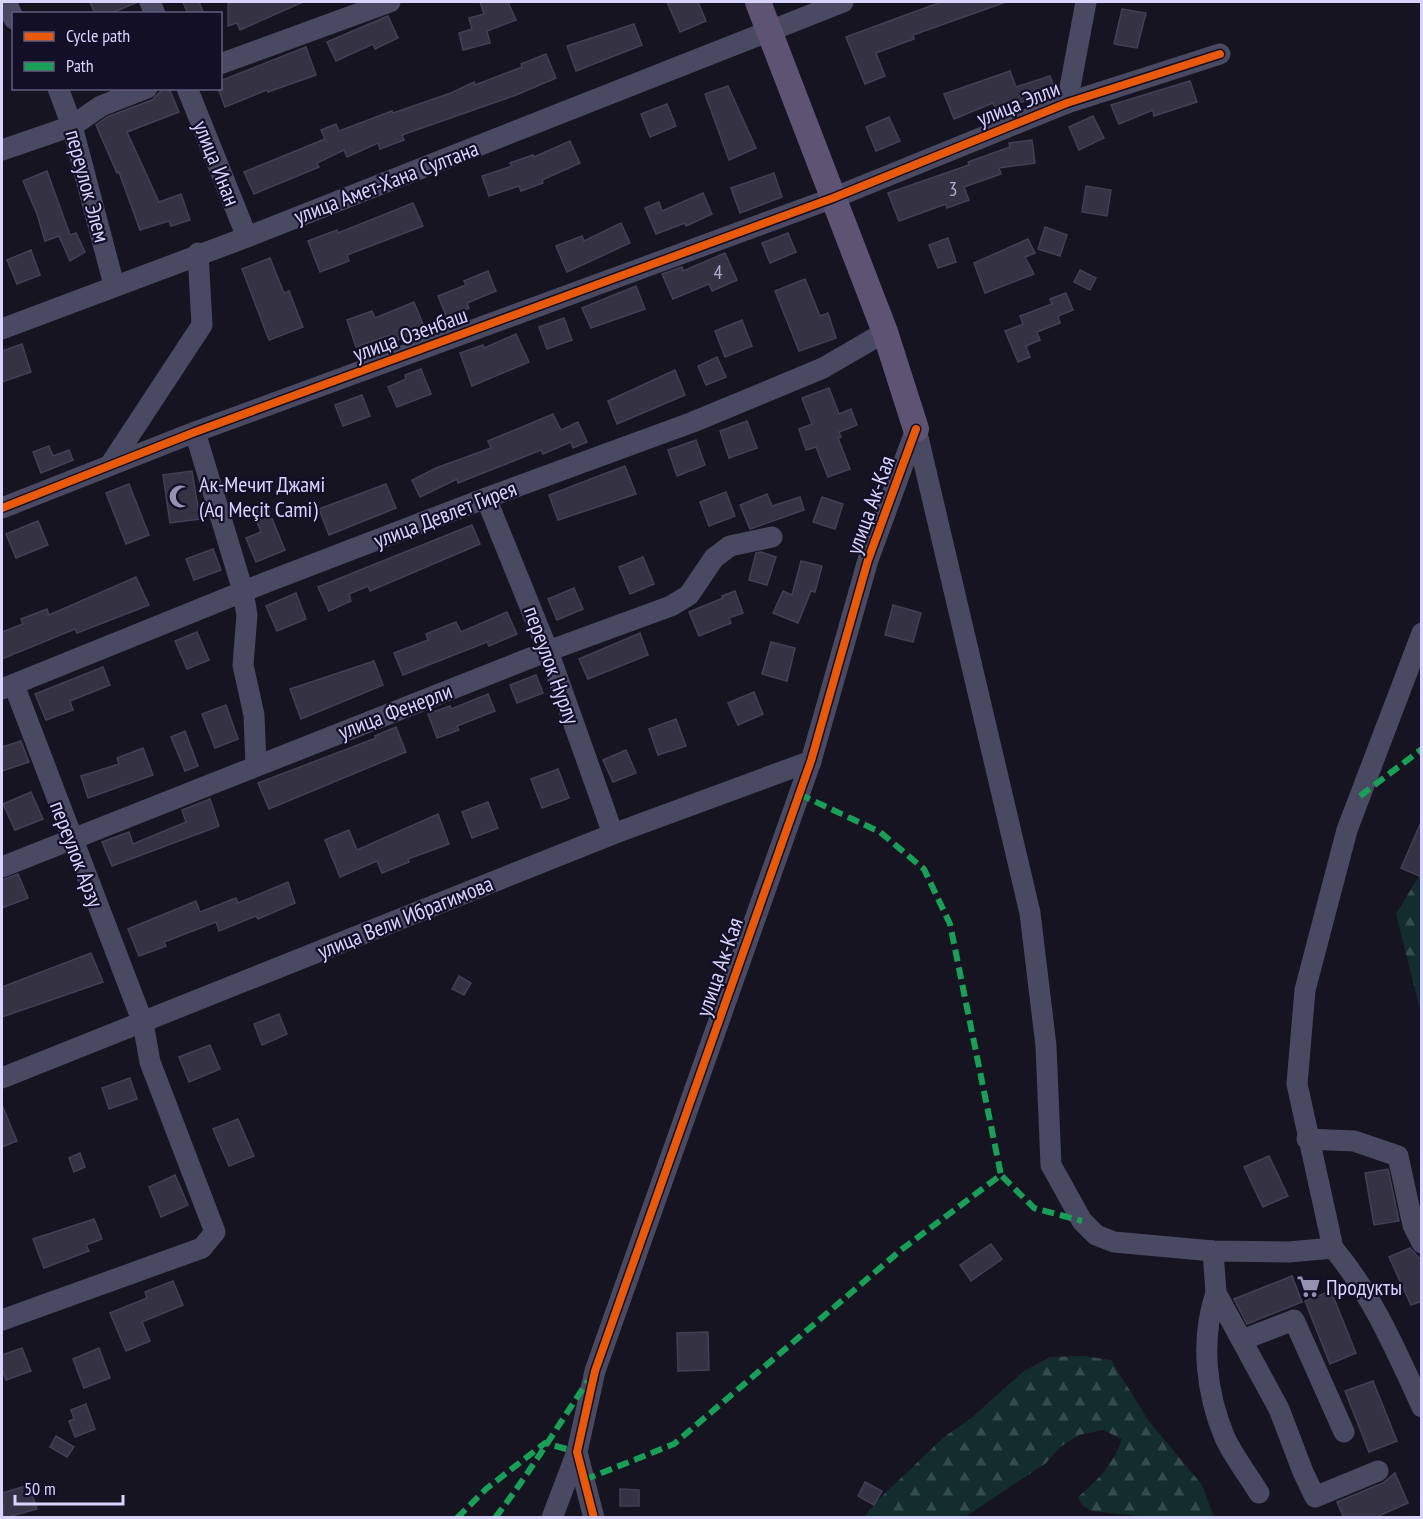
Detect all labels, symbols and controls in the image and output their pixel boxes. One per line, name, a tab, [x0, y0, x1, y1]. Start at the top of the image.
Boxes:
legend	[12, 12, 222, 90]
text: Cycle path	[66, 24, 130, 47]
text: Path	[66, 54, 94, 77]
street label: улица Элли	[972, 74, 1064, 132]
street label: улица Инан	[187, 116, 247, 210]
street label: переулок Элем	[59, 126, 117, 246]
street label: улица Амет-Хана Султана	[290, 134, 482, 230]
house number: 3	[949, 176, 958, 202]
house number: 4	[714, 259, 723, 285]
street label: улица Озенбаш	[349, 300, 471, 368]
street label: улица Ак-Кая	[839, 452, 901, 558]
place label: Ак-Мечит Джамі (Aq Meçit Cami)	[199, 470, 325, 523]
street label: улица Девлет Гирея	[370, 474, 520, 554]
mosque icon: Ак-Мечит Джамі (Aq Meçit Cami)	[168, 484, 194, 510]
street label: переулок Нурлу	[518, 602, 587, 728]
street label: улица Фенерли	[334, 676, 456, 746]
street label: переулок Арзу	[44, 797, 110, 912]
street label: улица Вели Ибрагимова	[313, 869, 497, 965]
street label: улица Ак-Кая	[689, 914, 749, 1020]
place label: Продукты	[1326, 1273, 1402, 1301]
supermarket icon: Продукты	[1295, 1274, 1321, 1300]
scale bar	[15, 1468, 123, 1506]
text: 50 m	[24, 1477, 56, 1500]

